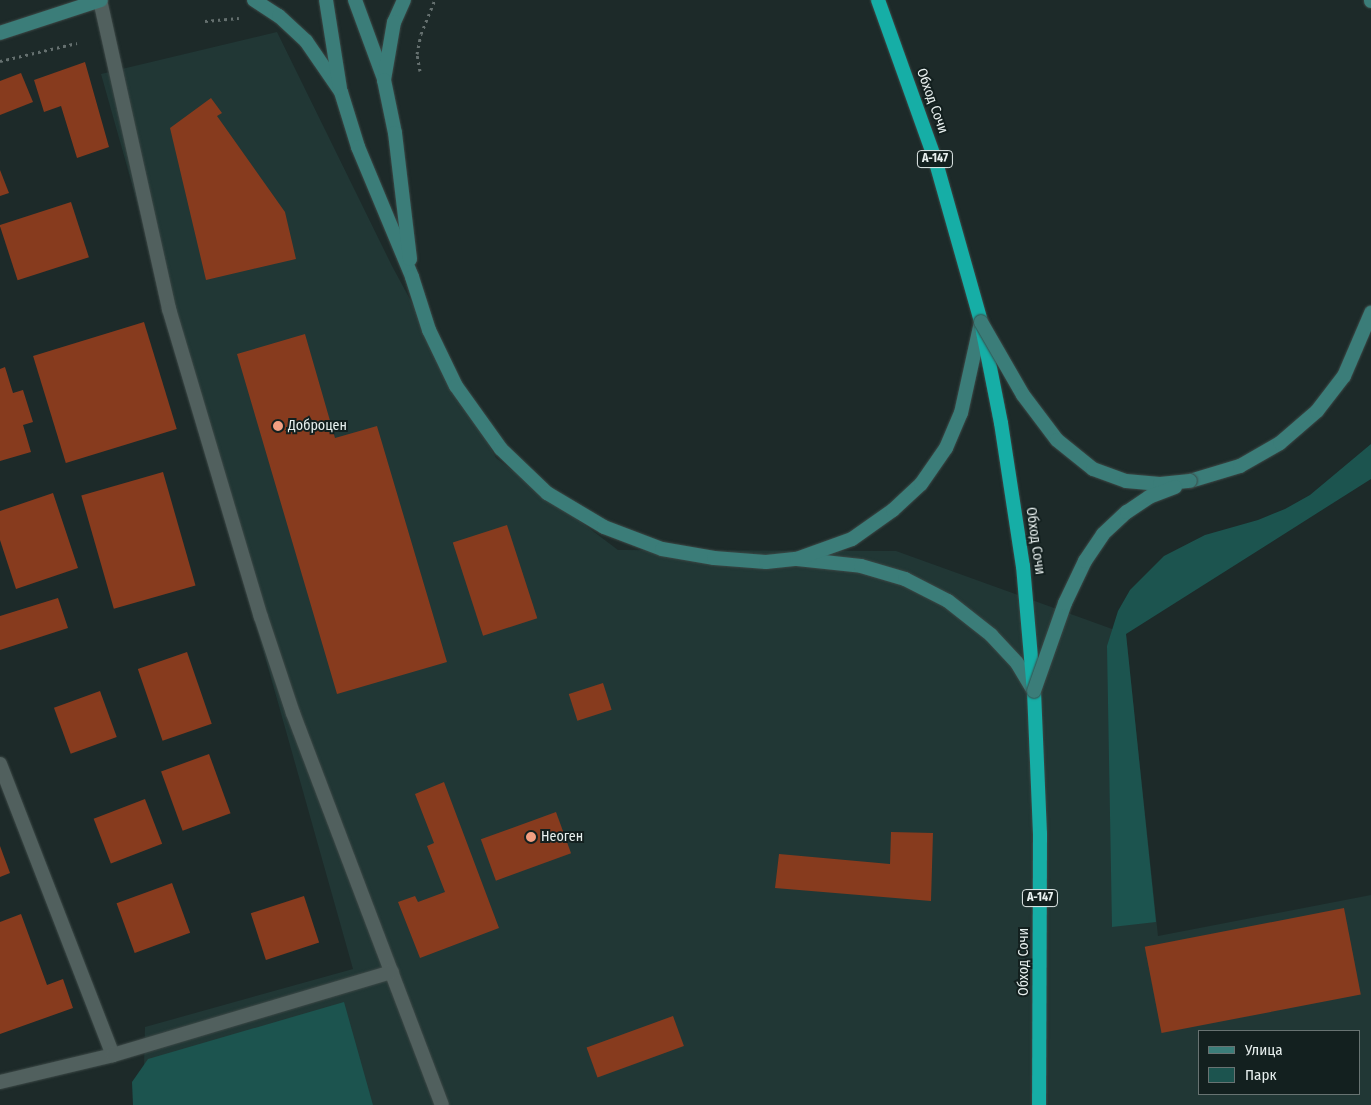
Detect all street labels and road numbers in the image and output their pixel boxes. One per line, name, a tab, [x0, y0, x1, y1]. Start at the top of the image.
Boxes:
street label: Обход Сочи	[912, 66, 952, 136]
road number: А-147	[916, 150, 954, 168]
street label: Обход Сочи	[1022, 506, 1048, 576]
road number: А-147	[1021, 888, 1059, 908]
street label: Обход Сочи	[1016, 928, 1032, 996]

